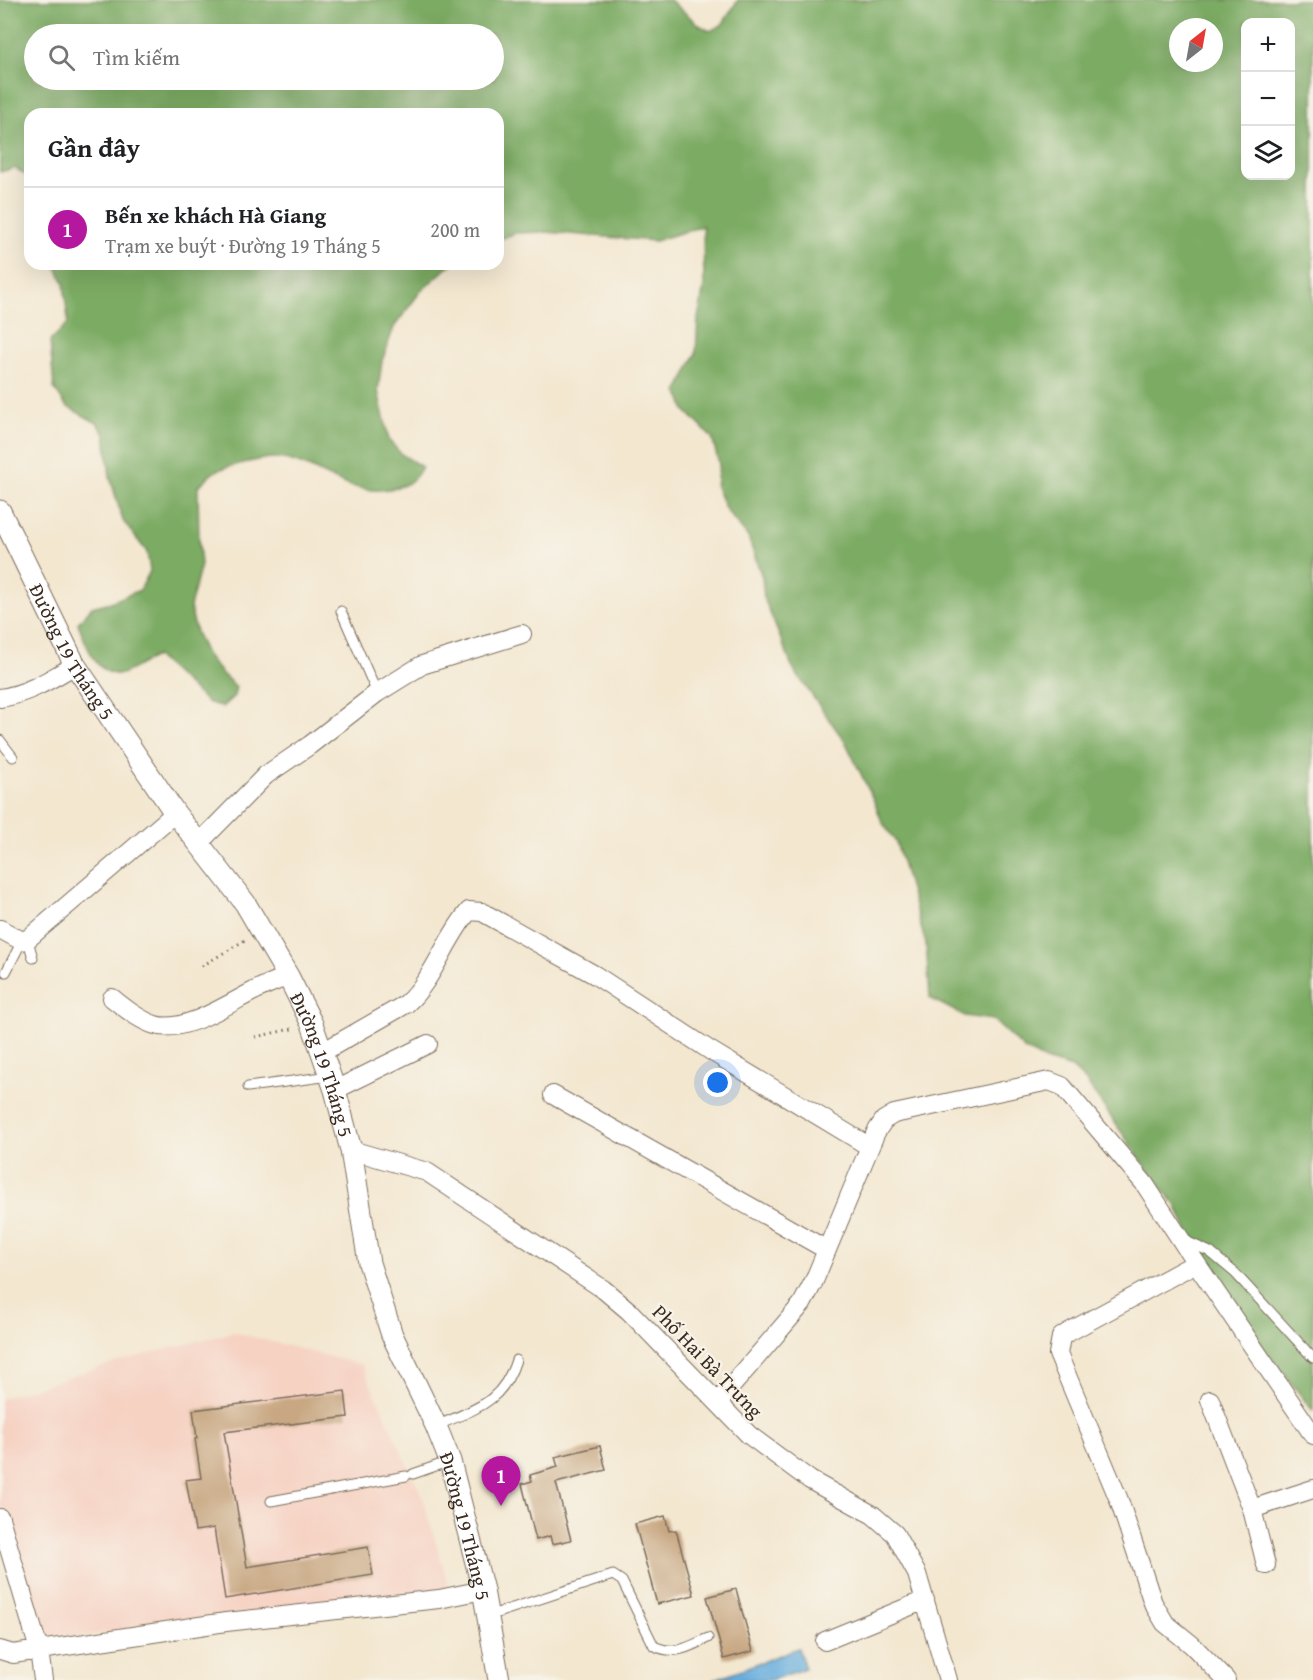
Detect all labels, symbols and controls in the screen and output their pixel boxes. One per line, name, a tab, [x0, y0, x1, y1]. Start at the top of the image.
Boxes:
north arrow	[1169, 18, 1223, 72]
map controls	[1241, 18, 1295, 180]
button: +	[1241, 18, 1295, 72]
search box	[24, 24, 504, 90]
icon: search	[45, 41, 78, 74]
text: Tìm kiếm	[93, 41, 180, 73]
button: −	[1241, 72, 1295, 126]
button: layers	[1241, 126, 1295, 180]
text: Gần đây	[48, 128, 140, 167]
text: Bến xe khách Hà Giang	[105, 199, 326, 231]
text: 1	[62, 215, 73, 244]
text: 200 m	[430, 215, 480, 244]
text: Trạm xe buýt · Đường 19 Tháng 5	[105, 231, 381, 260]
street label: Đường 19 Tháng 5	[23, 578, 122, 725]
street label: Đường 19 Tháng 5	[284, 987, 361, 1140]
your location	[703, 1068, 732, 1097]
street label: Phố Hai Bà Trưng	[646, 1298, 770, 1424]
street label: Đường 19 Tháng 5	[433, 1447, 499, 1602]
pin: 1	[482, 1456, 520, 1506]

